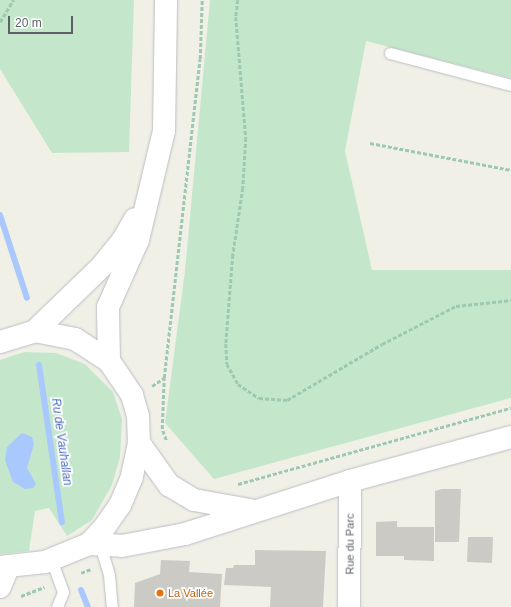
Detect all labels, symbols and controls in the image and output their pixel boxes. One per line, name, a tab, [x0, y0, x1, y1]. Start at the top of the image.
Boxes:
scale bar	[10, 8, 75, 34]
text: 20 m	[15, 16, 42, 30]
water label: Ru de Vauhallan	[48, 397, 74, 487]
street label: Rue du Parc	[343, 513, 357, 575]
place label: La Vallée	[168, 586, 213, 600]
marker: La Vallée	[155, 588, 165, 598]

